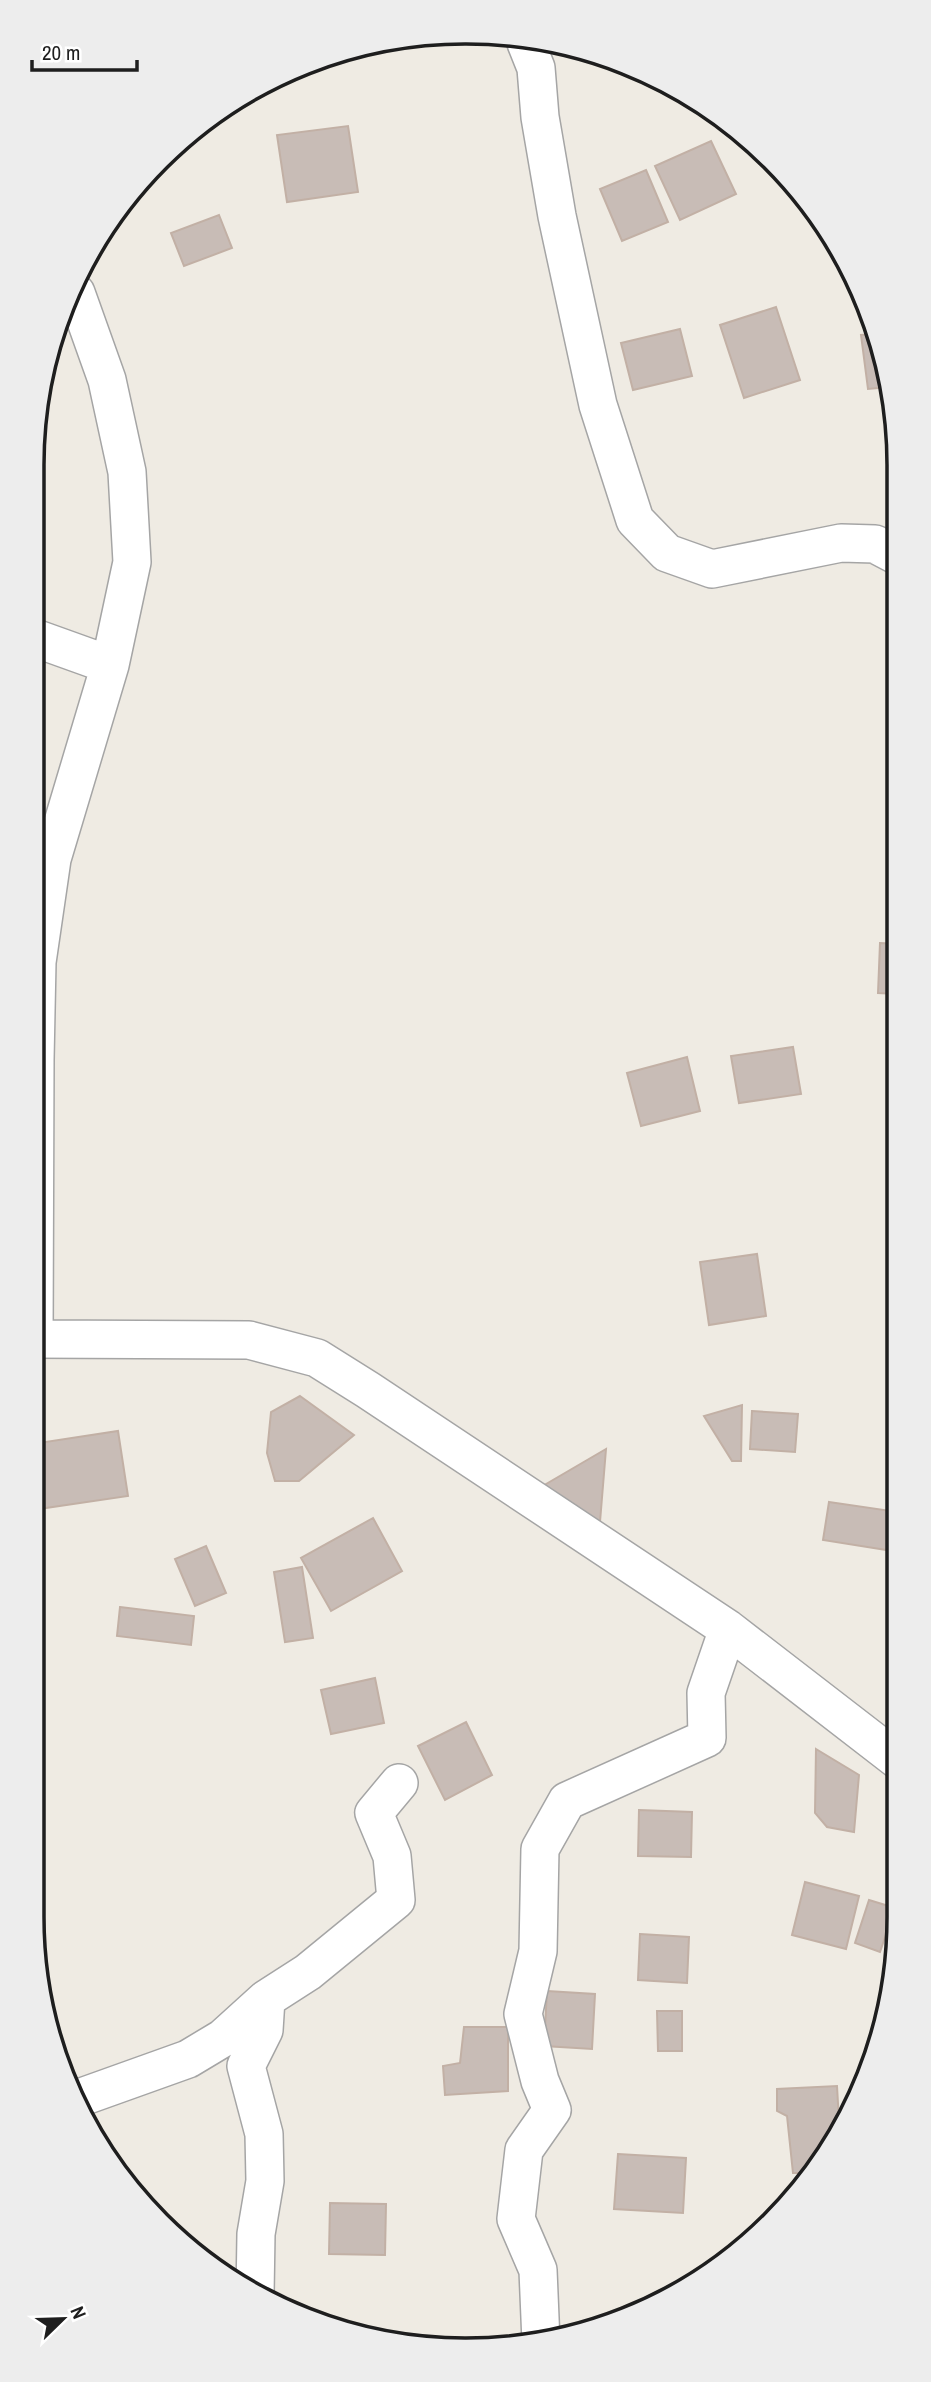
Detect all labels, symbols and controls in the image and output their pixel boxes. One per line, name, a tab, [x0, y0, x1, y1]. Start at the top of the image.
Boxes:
scale bar	[32, 28, 136, 72]
text: 20 m	[42, 38, 80, 67]
north arrow	[28, 2284, 98, 2354]
text: N	[64, 2302, 93, 2323]

